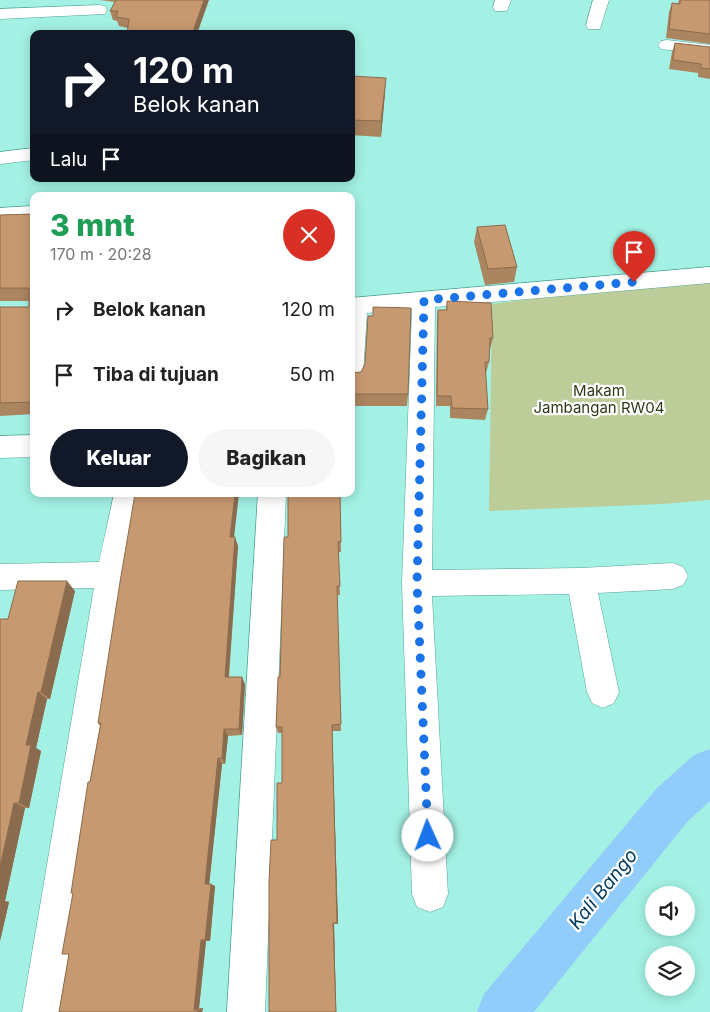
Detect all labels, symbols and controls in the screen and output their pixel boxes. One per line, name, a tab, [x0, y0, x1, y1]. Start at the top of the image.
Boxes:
text: 120 m	[133, 49, 234, 91]
icon: right	[50, 50, 115, 115]
text: Belok kanan	[133, 91, 260, 117]
icon: arrive	[97, 145, 125, 173]
text: Lalu	[50, 148, 87, 171]
text: 3 mnt	[50, 207, 135, 243]
button: close	[283, 209, 335, 261]
pin	[613, 231, 655, 282]
icon: arrive	[620, 238, 648, 266]
text: 170 m · 20:28	[50, 244, 152, 264]
icon: right	[50, 296, 78, 324]
text: Belok kanan	[93, 298, 206, 321]
text: 120 m	[282, 298, 335, 321]
icon: arrive	[50, 361, 78, 389]
text: Tiba di tujuan	[93, 363, 219, 386]
text: 50 m	[289, 363, 335, 386]
park label: Makam Jambangan RW04	[533, 381, 665, 417]
button: Keluar	[50, 429, 188, 487]
button: Bagikan	[198, 429, 335, 487]
position arrow	[401, 809, 453, 861]
water label: Kali Bango	[564, 844, 642, 934]
map controls	[645, 886, 695, 996]
button: sound	[645, 886, 695, 936]
button: layers	[645, 946, 695, 996]

